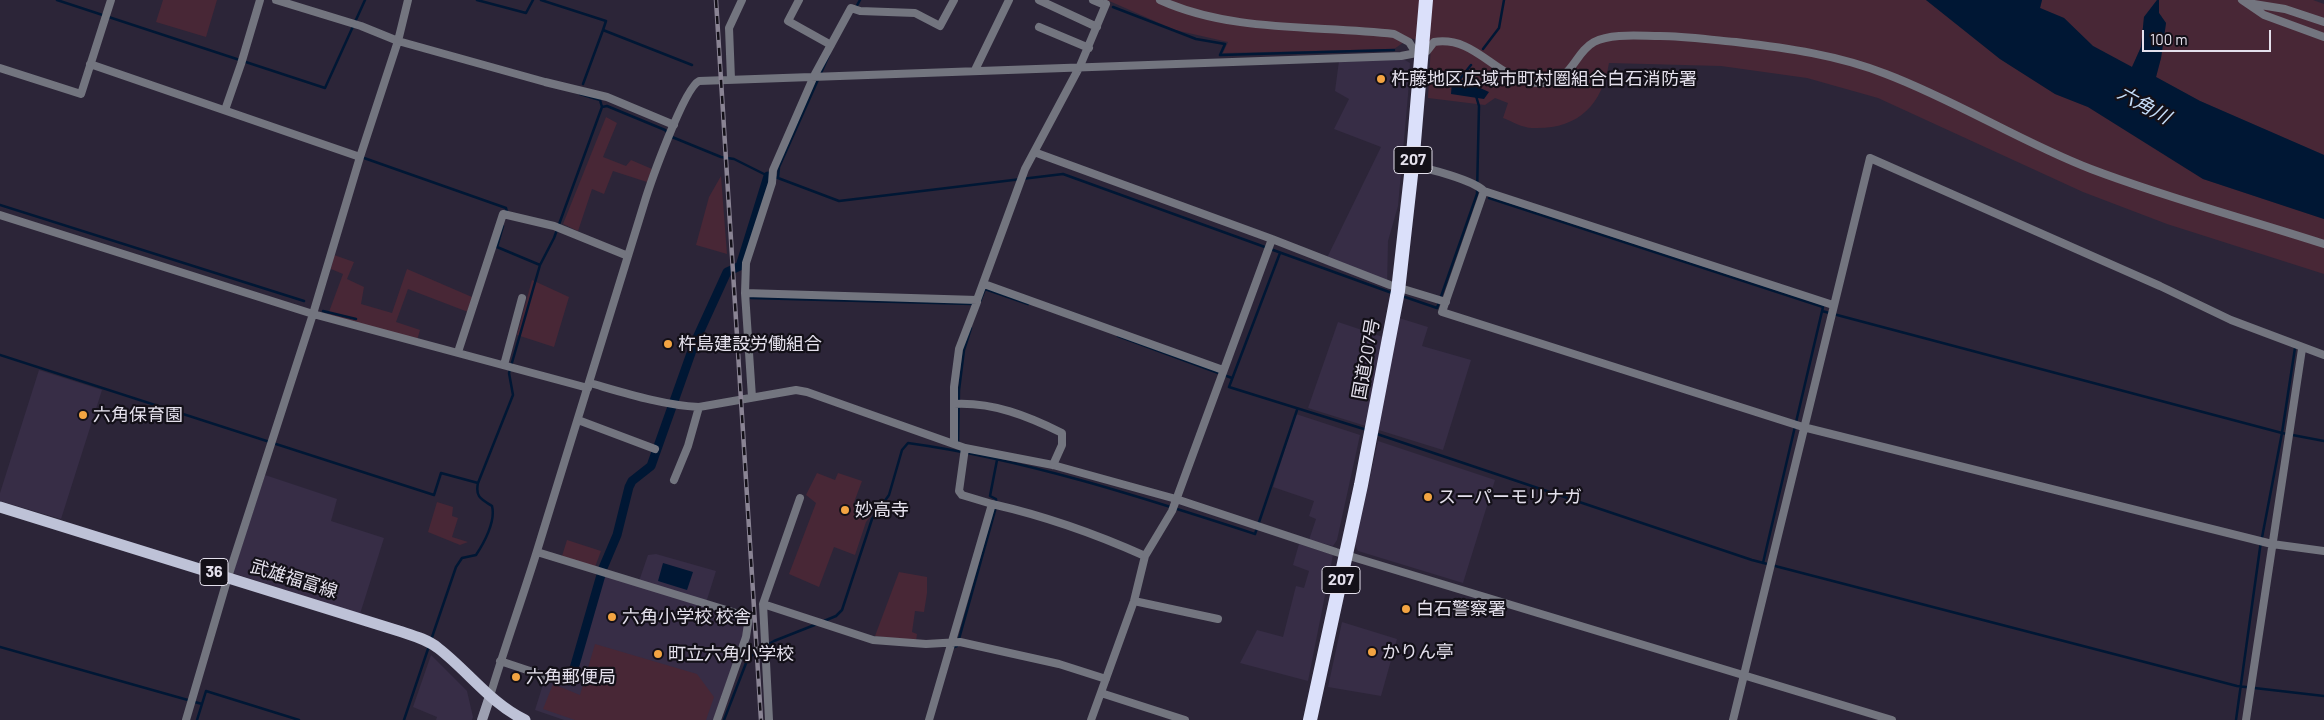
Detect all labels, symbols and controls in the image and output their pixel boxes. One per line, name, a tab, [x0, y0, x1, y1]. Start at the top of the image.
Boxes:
scale bar	[2144, 20, 2273, 52]
text: 100 m	[2150, 30, 2188, 48]
place label: 杵藤地区広域市町村圏組合白石消防署	[1391, 68, 1697, 90]
marker: 杵藤地区広域市町村圏組合白石消防署	[1375, 73, 1387, 85]
water label: 六角川	[2114, 81, 2174, 129]
road number: 207	[1394, 146, 1432, 174]
street label: 国道207号	[1348, 317, 1384, 401]
place label: 杵島建設労働組合	[678, 333, 822, 355]
marker: 杵島建設労働組合	[662, 338, 674, 350]
place label: 六角保育園	[93, 404, 183, 426]
marker: 六角保育園	[77, 409, 89, 421]
place label: スーパーモリナガ	[1438, 486, 1582, 508]
marker: スーパーモリナガ	[1422, 491, 1434, 503]
place label: 妙高寺	[855, 499, 909, 521]
marker: 妙高寺	[839, 504, 851, 516]
street label: 武雄福富線	[248, 556, 340, 602]
road number: 36	[200, 558, 228, 586]
road number: 207	[1322, 566, 1360, 594]
place label: 白石警察署	[1416, 598, 1506, 620]
marker: 白石警察署	[1400, 603, 1412, 615]
place label: 六角小学校 校舎	[622, 606, 752, 628]
marker: 六角小学校 校舎	[606, 611, 618, 623]
place label: かりん亭	[1382, 641, 1454, 663]
place label: 町立六角小学校	[668, 643, 794, 665]
marker: かりん亭	[1366, 646, 1378, 658]
marker: 町立六角小学校	[652, 648, 664, 660]
place label: 六角郵便局	[526, 666, 616, 688]
marker: 六角郵便局	[510, 671, 522, 683]

